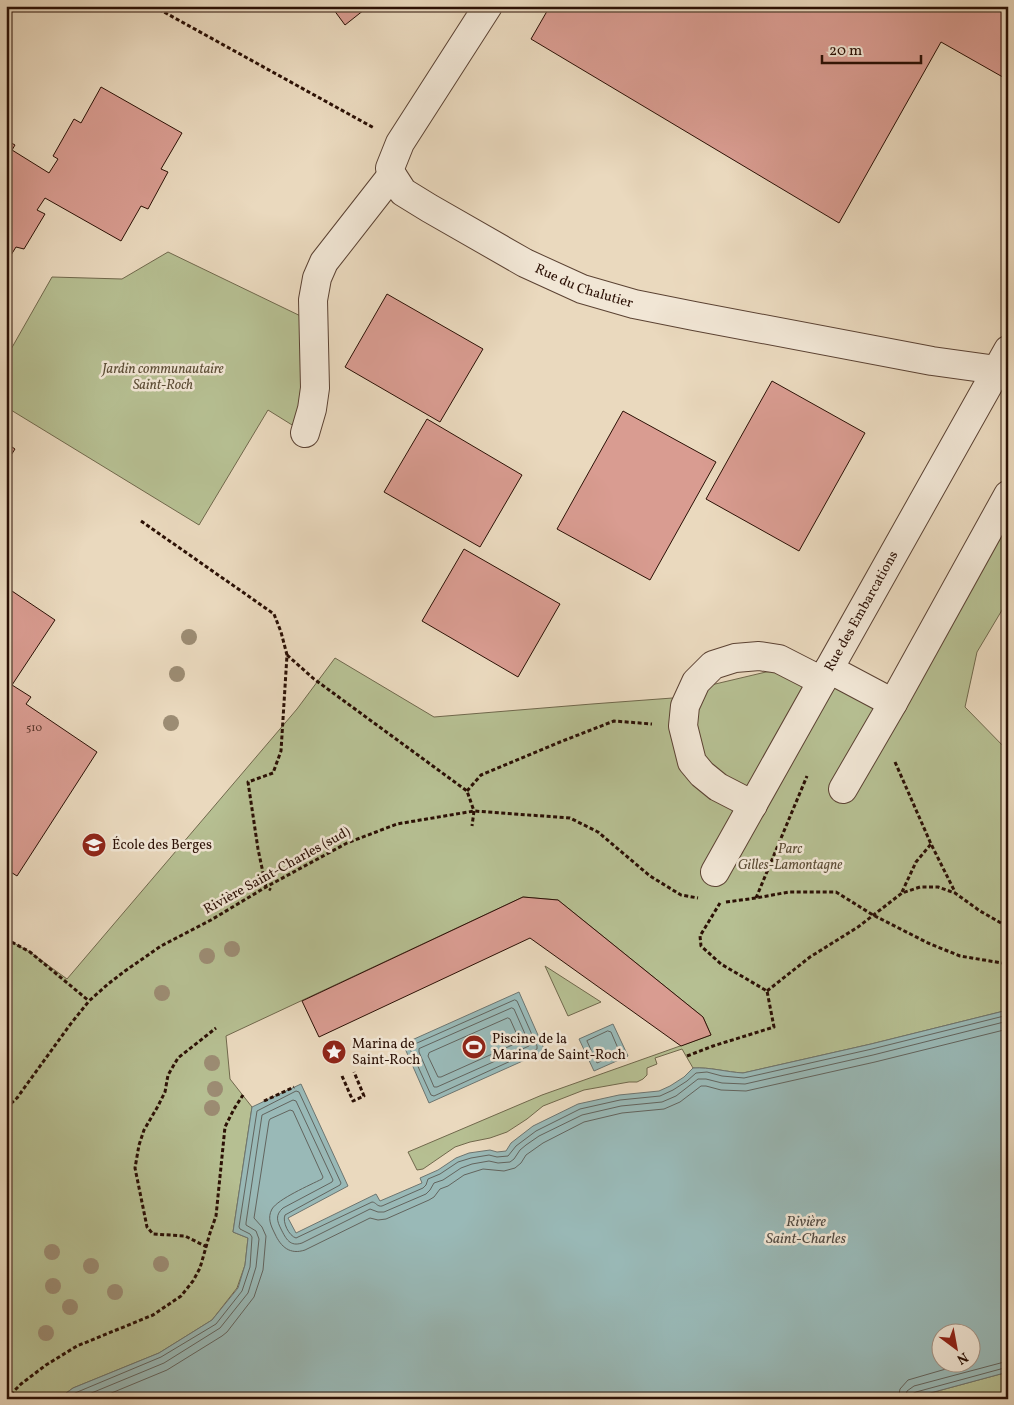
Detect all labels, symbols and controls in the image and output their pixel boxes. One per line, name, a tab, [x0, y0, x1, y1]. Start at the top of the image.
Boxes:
scale bar	[822, 32, 920, 64]
text: 20 m	[829, 41, 862, 62]
street label: Rue du Chalutier	[532, 259, 635, 313]
park label: Jardin communautaire Saint-Roch	[100, 360, 224, 395]
street label: Rue des Embarcations	[820, 547, 903, 675]
house number: 510	[26, 721, 42, 736]
street label: Rivière Saint-Charles (sud)	[200, 823, 354, 919]
school or university icon: École des Berges	[81, 832, 107, 858]
place label: École des Berges	[112, 836, 212, 855]
park label: Parc Gilles-Lamontagne	[738, 840, 842, 875]
place label: Piscine de la Marina de Saint-Roch	[492, 1030, 626, 1065]
sports icon: Piscine de la Marina de Saint-Roch	[461, 1034, 487, 1060]
place label: Marina de Saint-Roch	[352, 1035, 420, 1070]
place icon: Marina de Saint-Roch	[321, 1039, 347, 1065]
water label: Rivière Saint-Charles	[766, 1212, 846, 1250]
north arrow	[932, 1322, 982, 1372]
text: N	[953, 1347, 971, 1369]

